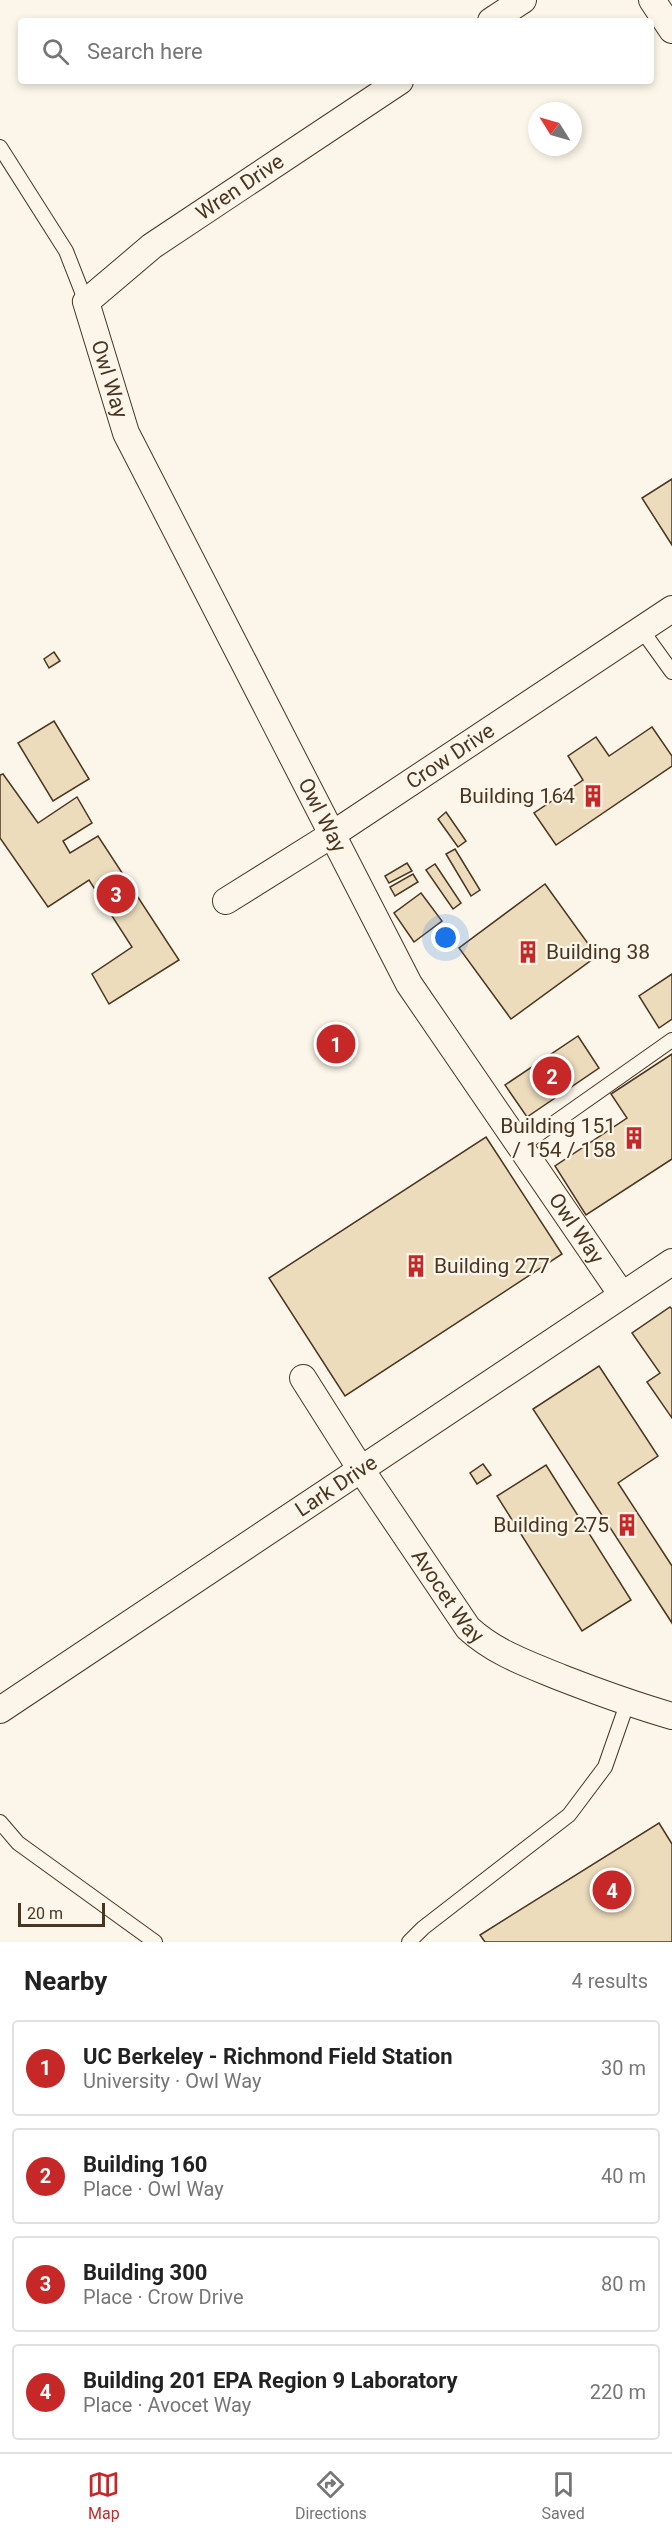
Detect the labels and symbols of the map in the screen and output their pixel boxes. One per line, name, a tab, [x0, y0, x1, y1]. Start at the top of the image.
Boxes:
north arrow	[528, 102, 582, 156]
street label: Wren Drive	[192, 149, 288, 225]
street label: Owl Way	[86, 337, 133, 421]
street label: Crow Drive	[402, 718, 499, 794]
street label: Owl Way	[293, 774, 351, 856]
building icon: Building 164	[580, 783, 606, 809]
place label: Building 164	[459, 784, 575, 808]
pin: 3	[96, 872, 136, 916]
your location	[431, 923, 460, 952]
building icon: Building 38	[515, 939, 541, 965]
place label: Building 38	[546, 940, 650, 964]
pin: 1	[316, 1022, 356, 1066]
pin: 2	[532, 1054, 572, 1098]
place label: Building 151 / 154 / 158	[500, 1114, 616, 1162]
building icon: Building 151 / 154 / 158	[621, 1125, 647, 1151]
street label: Owl Way	[544, 1189, 609, 1268]
building icon: Building 277	[403, 1253, 429, 1279]
place label: Building 277	[434, 1254, 550, 1278]
street label: Lark Drive	[291, 1450, 381, 1522]
building icon: Building 275	[614, 1512, 640, 1538]
place label: Building 275	[493, 1513, 609, 1537]
street label: Avocet Way	[407, 1545, 488, 1648]
pin: 4	[592, 1868, 632, 1912]
scale bar	[18, 1900, 105, 1928]

